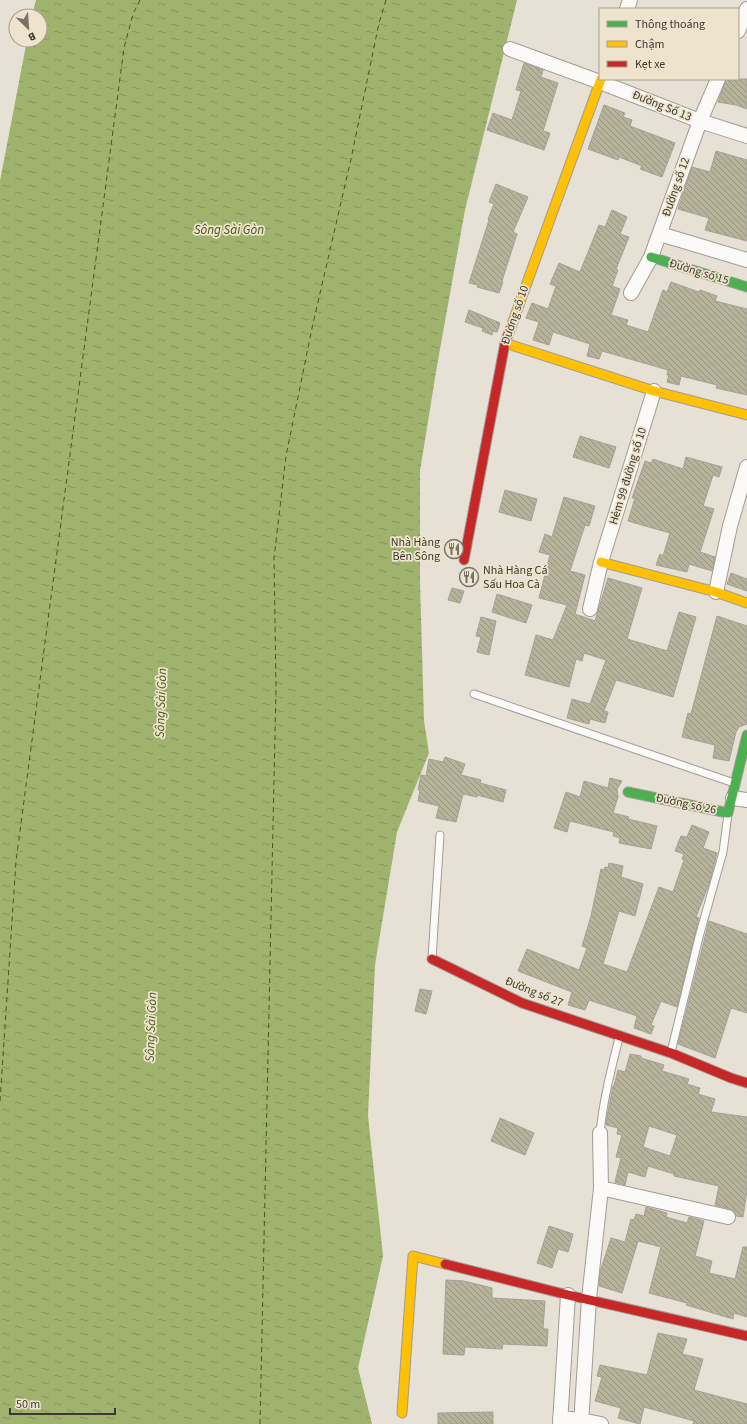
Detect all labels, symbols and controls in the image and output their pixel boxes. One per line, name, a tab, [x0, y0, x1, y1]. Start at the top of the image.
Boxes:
north arrow	[8, 8, 48, 48]
legend	[599, 8, 739, 80]
text: Thông thoáng	[635, 16, 705, 33]
text: B	[26, 28, 38, 45]
text: Chậm	[635, 36, 664, 53]
text: Kẹt xe	[635, 56, 665, 73]
street label: Đường Số 13	[630, 86, 694, 126]
street label: Đường số 12	[658, 155, 694, 219]
water label: Sông Sài Gòn	[194, 221, 264, 239]
street label: Đường số 15	[667, 255, 731, 289]
street label: Đường số 10	[497, 283, 533, 347]
street label: Hẻm 99 đường số 10	[605, 425, 651, 527]
place label: Nhà Hàng Bên Sông	[391, 534, 440, 565]
restaurant icon: Nhà Hàng Bên Sông	[443, 538, 465, 560]
place label: Nhà Hàng Cá Sấu Hoa Cà	[483, 562, 548, 593]
restaurant icon: Nhà Hàng Cá Sấu Hoa Cà	[458, 566, 480, 588]
water label: Sông Sài Gòn	[151, 668, 171, 738]
street label: Đường số 26	[654, 789, 718, 819]
street label: Đường số 27	[502, 973, 566, 1011]
water label: Sông Sài Gòn	[141, 992, 161, 1062]
scale bar	[10, 1390, 115, 1416]
text: 50 m	[16, 1396, 40, 1413]

